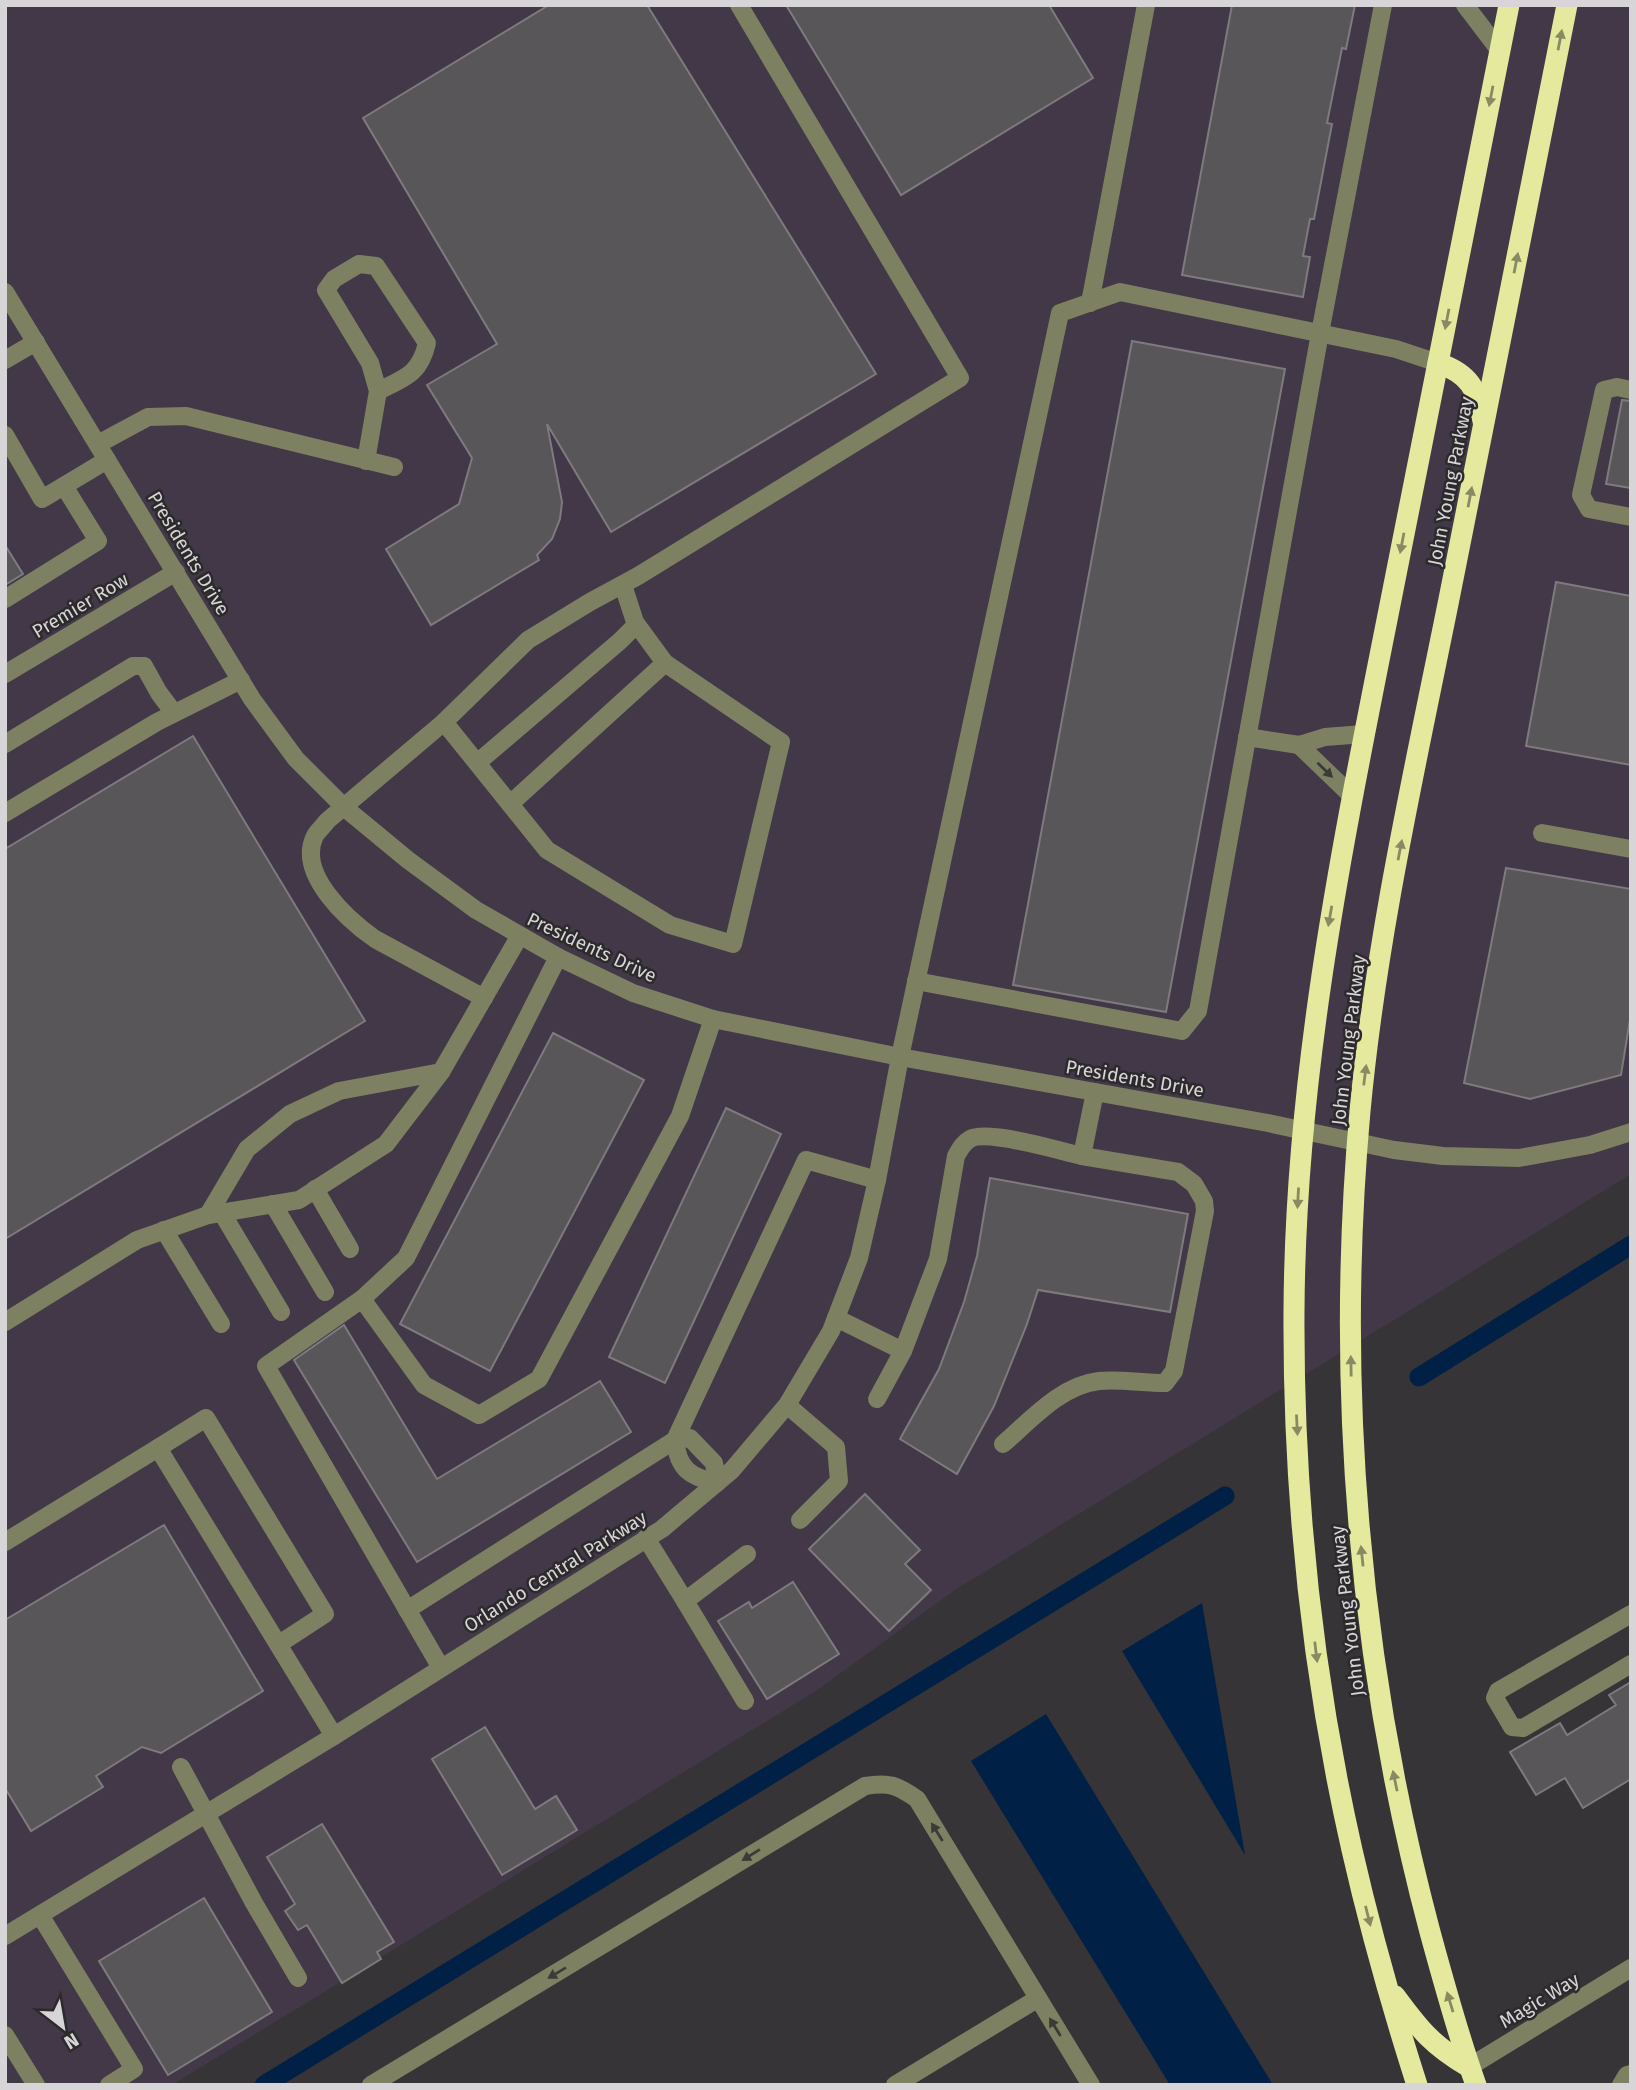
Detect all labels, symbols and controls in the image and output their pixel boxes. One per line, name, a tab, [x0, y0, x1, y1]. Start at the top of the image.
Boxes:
one-way arrow	[1555, 29, 1566, 51]
one-way arrow	[1485, 85, 1496, 107]
one-way arrow	[1511, 252, 1522, 274]
one-way arrow	[1441, 308, 1452, 330]
street label: John Young Parkway	[1423, 394, 1478, 568]
one-way arrow	[1464, 486, 1475, 508]
street label: Presidents Drive	[143, 487, 235, 619]
one-way arrow	[1397, 532, 1408, 554]
street label: Premier Row	[28, 568, 133, 643]
one-way arrow	[1317, 762, 1334, 779]
one-way arrow	[1395, 839, 1406, 861]
one-way arrow	[1324, 905, 1335, 927]
street label: Presidents Drive	[523, 907, 660, 987]
street label: John Young Parkway	[1327, 953, 1370, 1127]
street label: Presidents Drive	[1064, 1055, 1206, 1102]
one-way arrow	[1359, 1063, 1370, 1085]
one-way arrow	[1292, 1187, 1303, 1209]
one-way arrow	[1346, 1355, 1357, 1377]
one-way arrow	[1291, 1415, 1302, 1437]
street label: Orlando Central Parkway	[460, 1505, 651, 1637]
street label: John Young Parkway	[1326, 1524, 1369, 1698]
one-way arrow	[1357, 1545, 1368, 1567]
one-way arrow	[1311, 1641, 1322, 1663]
one-way arrow	[1390, 1770, 1401, 1792]
one-way arrow	[931, 1822, 944, 1842]
one-way arrow	[742, 1848, 761, 1861]
one-way arrow	[1362, 1905, 1373, 1927]
one-way arrow	[548, 1967, 567, 1979]
street label: Magic Way	[1495, 1967, 1584, 2033]
one-way arrow	[1444, 1991, 1454, 2012]
north arrow	[28, 1992, 98, 2062]
one-way arrow	[1048, 2017, 1061, 2036]
text: N	[60, 2028, 83, 2054]

